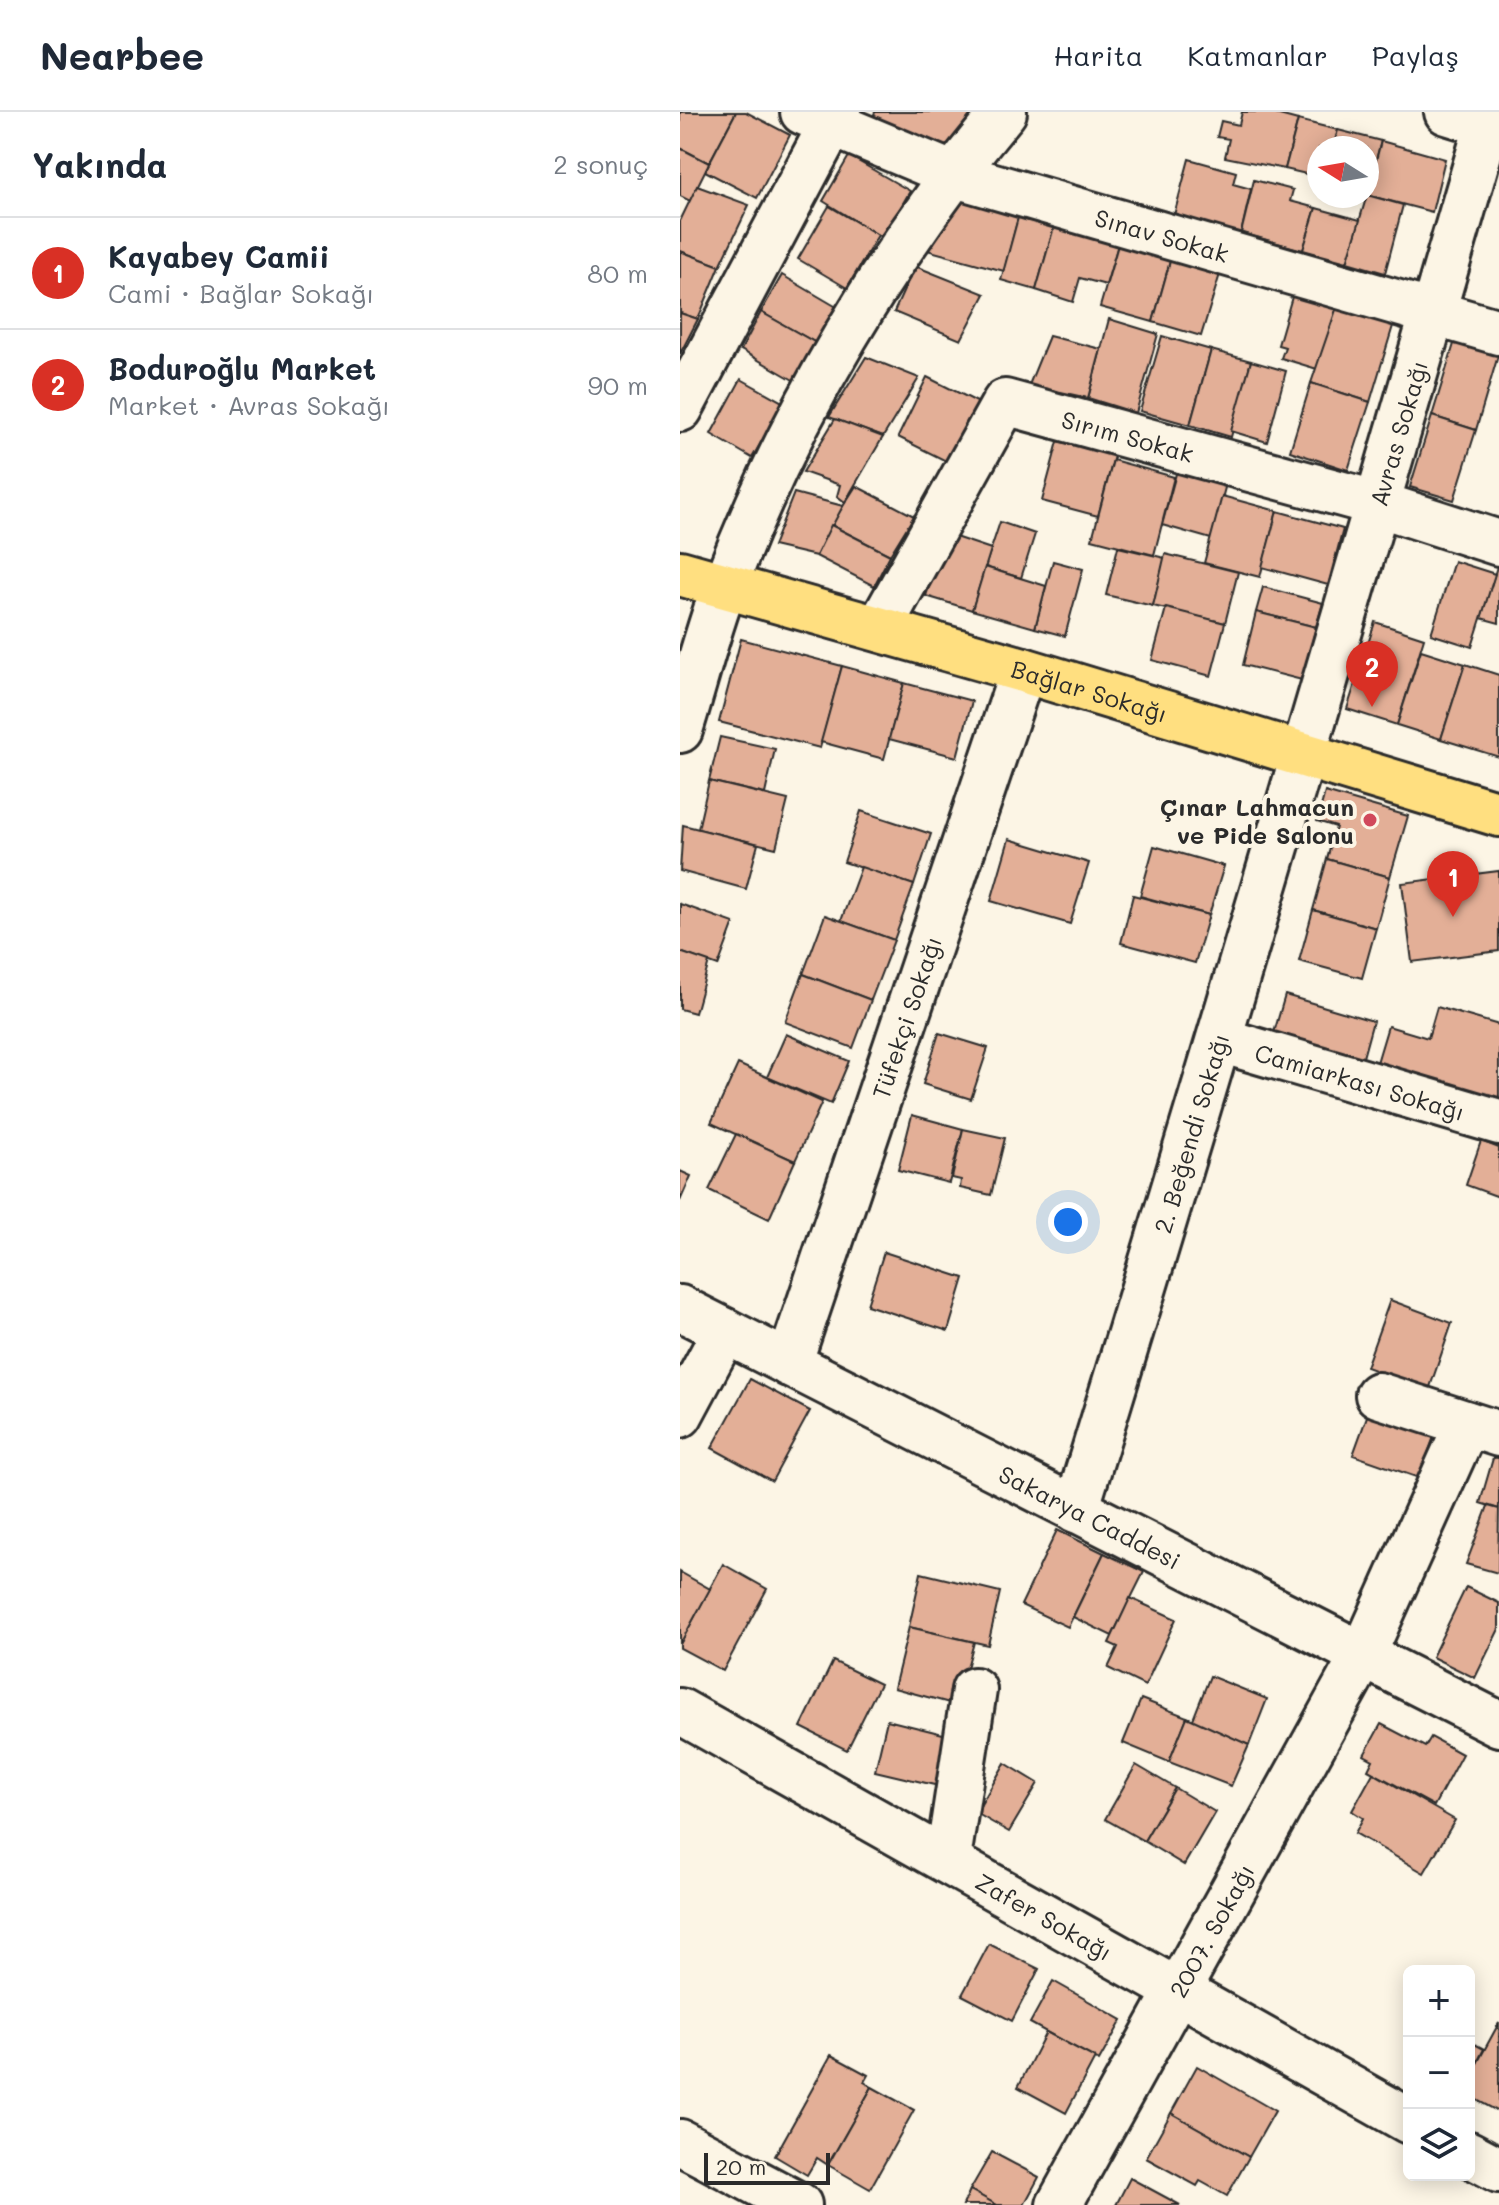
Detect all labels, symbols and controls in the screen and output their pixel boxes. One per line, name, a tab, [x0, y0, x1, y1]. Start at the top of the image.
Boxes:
text: Nearbee	[40, 30, 204, 80]
text: Harita	[1053, 37, 1143, 73]
text: Katmanlar	[1187, 37, 1328, 73]
text: Paylaş	[1372, 37, 1459, 73]
north arrow	[1307, 136, 1379, 208]
text: Yakında	[32, 142, 167, 187]
text: 2 sonuç	[553, 147, 648, 181]
street label: Sınav Sokak	[1091, 201, 1233, 269]
text: Kayabey Camii	[108, 236, 330, 276]
text: 1	[52, 256, 64, 290]
text: 80 m	[587, 256, 648, 290]
text: Cami · Bağlar Sokağı	[108, 276, 374, 310]
text: Boduroğlu Market	[108, 348, 376, 388]
street label: Avras Sokağı	[1362, 357, 1434, 510]
text: 2	[51, 368, 65, 402]
text: 90 m	[588, 368, 648, 402]
text: Market · Avras Sokağı	[108, 388, 390, 422]
street label: Sırım Sokak	[1058, 403, 1197, 468]
pin: 2	[1346, 641, 1398, 707]
street label: Bağlar Sokağı	[1008, 652, 1171, 728]
place label: Çınar Lahmacun ve Pide Salonu	[1160, 791, 1354, 850]
marker: Çınar Lahmacun ve Pide Salonu	[1361, 811, 1379, 829]
pin: 1	[1427, 851, 1479, 917]
street label: Tüfekçi Sokağı	[864, 932, 948, 1102]
street label: 2. Beğendi Sokağı	[1146, 1029, 1235, 1237]
street label: Camiarkası Sokağı	[1252, 1036, 1469, 1127]
your location	[1048, 1202, 1088, 1242]
street label: Sakarya Caddesi	[994, 1457, 1186, 1575]
street label: 2007. Sokağı	[1162, 1858, 1260, 2003]
street label: Zafer Sokağı	[970, 1865, 1118, 1967]
map controls	[1403, 1965, 1475, 2181]
button: +	[1403, 1965, 1475, 2037]
button: −	[1403, 2037, 1475, 2109]
button: layers	[1403, 2109, 1475, 2181]
scale bar	[704, 2149, 830, 2185]
text: 20 m	[716, 2152, 766, 2181]

